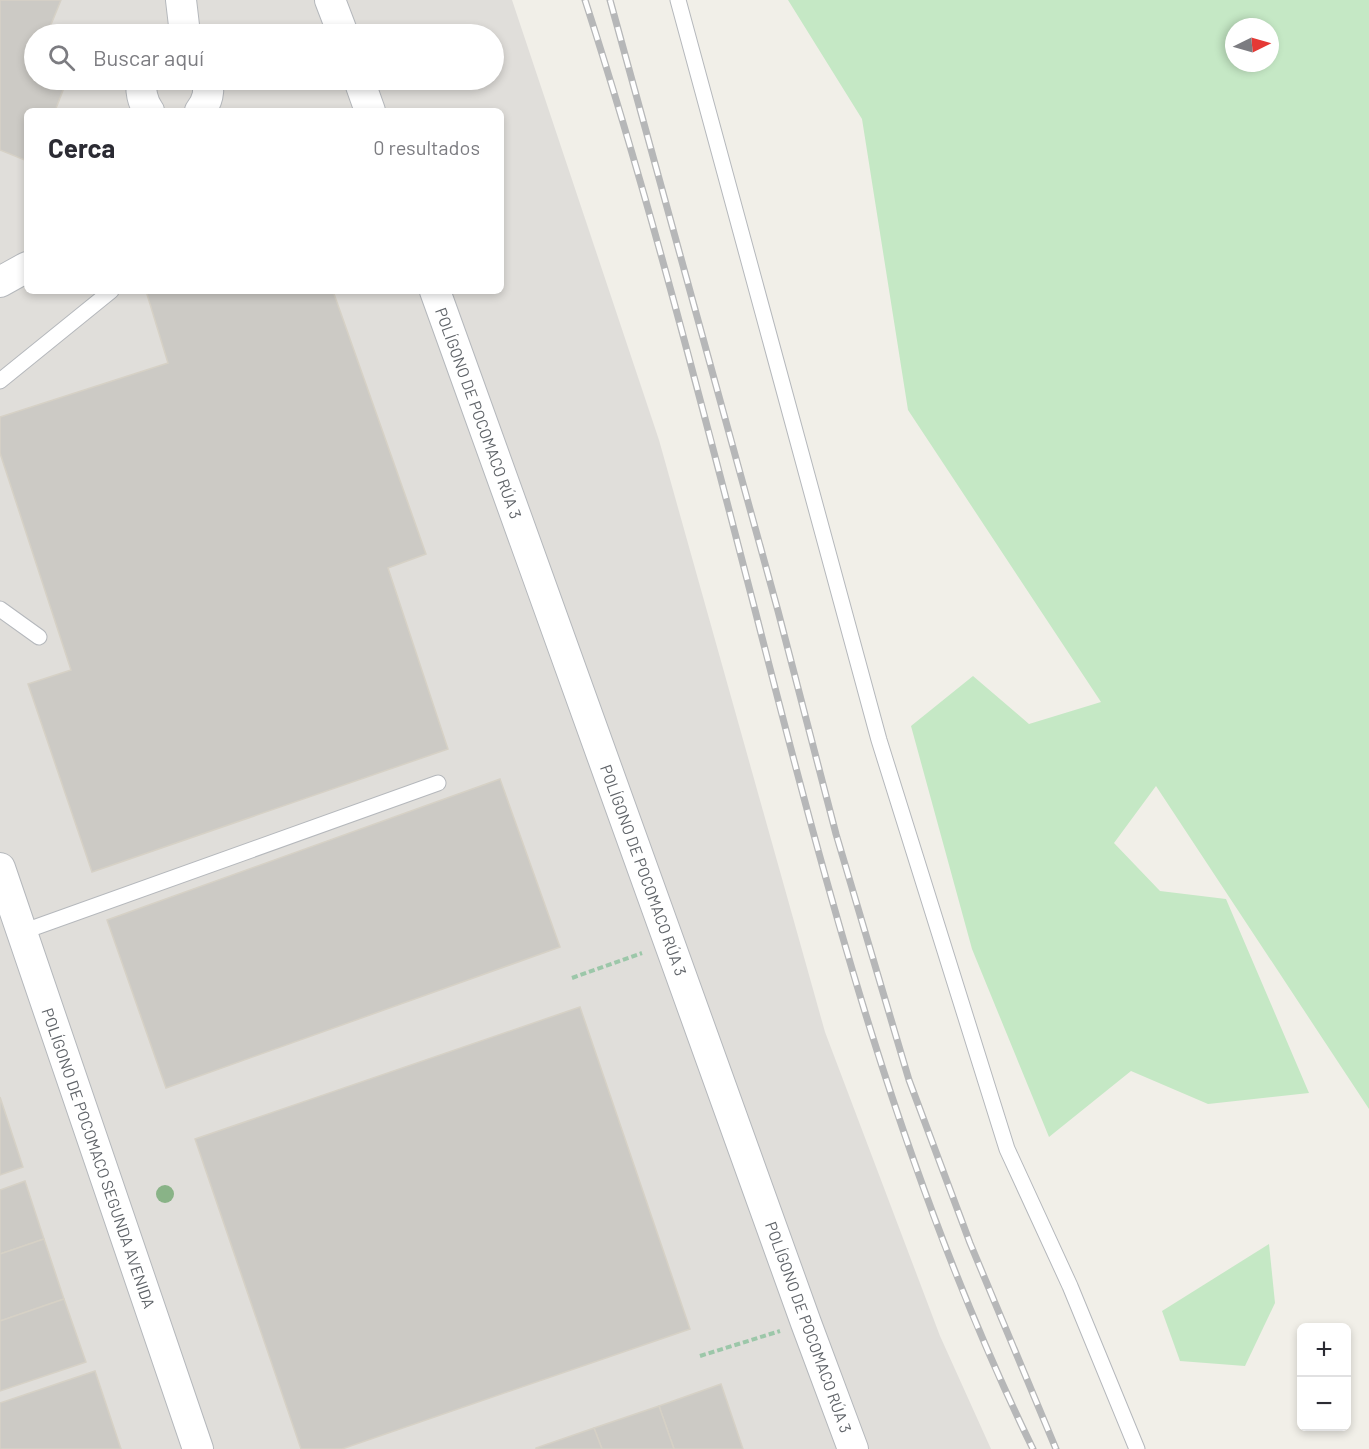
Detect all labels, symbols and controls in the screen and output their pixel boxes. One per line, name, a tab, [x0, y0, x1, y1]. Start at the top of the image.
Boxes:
north arrow	[1225, 18, 1279, 72]
search box	[24, 24, 504, 90]
icon: search	[45, 41, 78, 74]
text: Buscar aquí	[93, 44, 204, 70]
text: Cerca	[48, 132, 115, 163]
text: 0 resultados	[373, 135, 480, 159]
street label: POLÍGONO DE POCOMACO RÚA 3	[432, 305, 526, 521]
street label: POLÍGONO DE POCOMACO RÚA 3	[597, 762, 691, 978]
street label: POLÍGONO DE POCOMACO SEGUNDA AVENIDA	[39, 1005, 160, 1311]
street label: POLÍGONO DE POCOMACO RÚA 3	[762, 1219, 856, 1435]
map controls	[1297, 1323, 1351, 1431]
button: +	[1297, 1323, 1351, 1377]
button: −	[1297, 1377, 1351, 1431]

